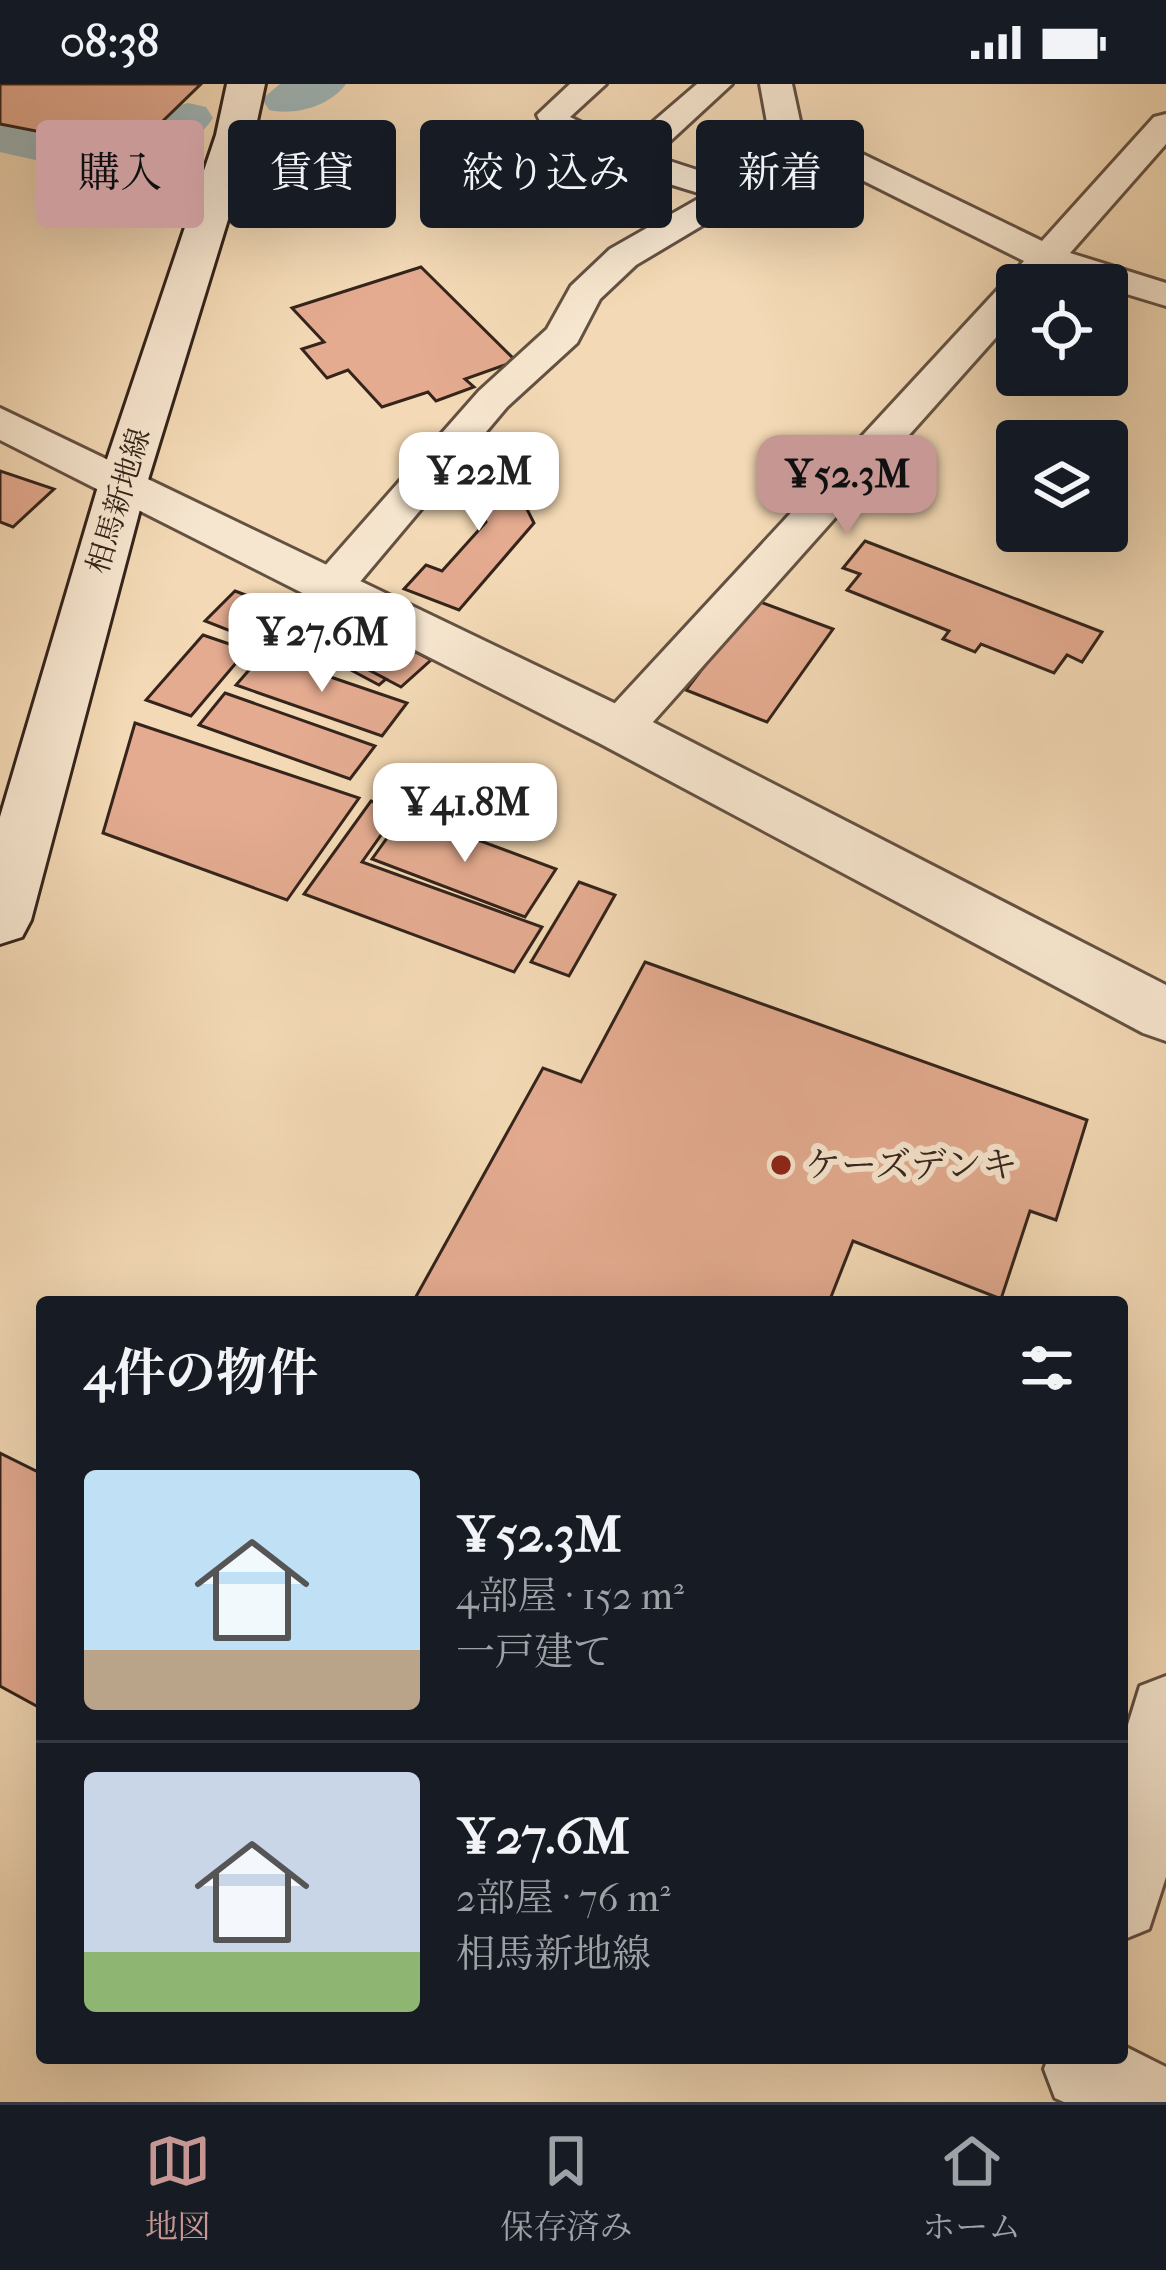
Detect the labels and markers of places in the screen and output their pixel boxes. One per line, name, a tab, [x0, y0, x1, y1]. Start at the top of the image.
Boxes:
pin: ¥22M	[408, 432, 550, 534]
pin: ¥52.3M	[749, 435, 945, 537]
pin: ¥27.6M	[224, 593, 420, 695]
pin: ¥41.8M	[367, 763, 563, 865]
place label: ケーズデンキ	[805, 1144, 1018, 1186]
marker: ケーズデンキ	[768, 1152, 794, 1178]

